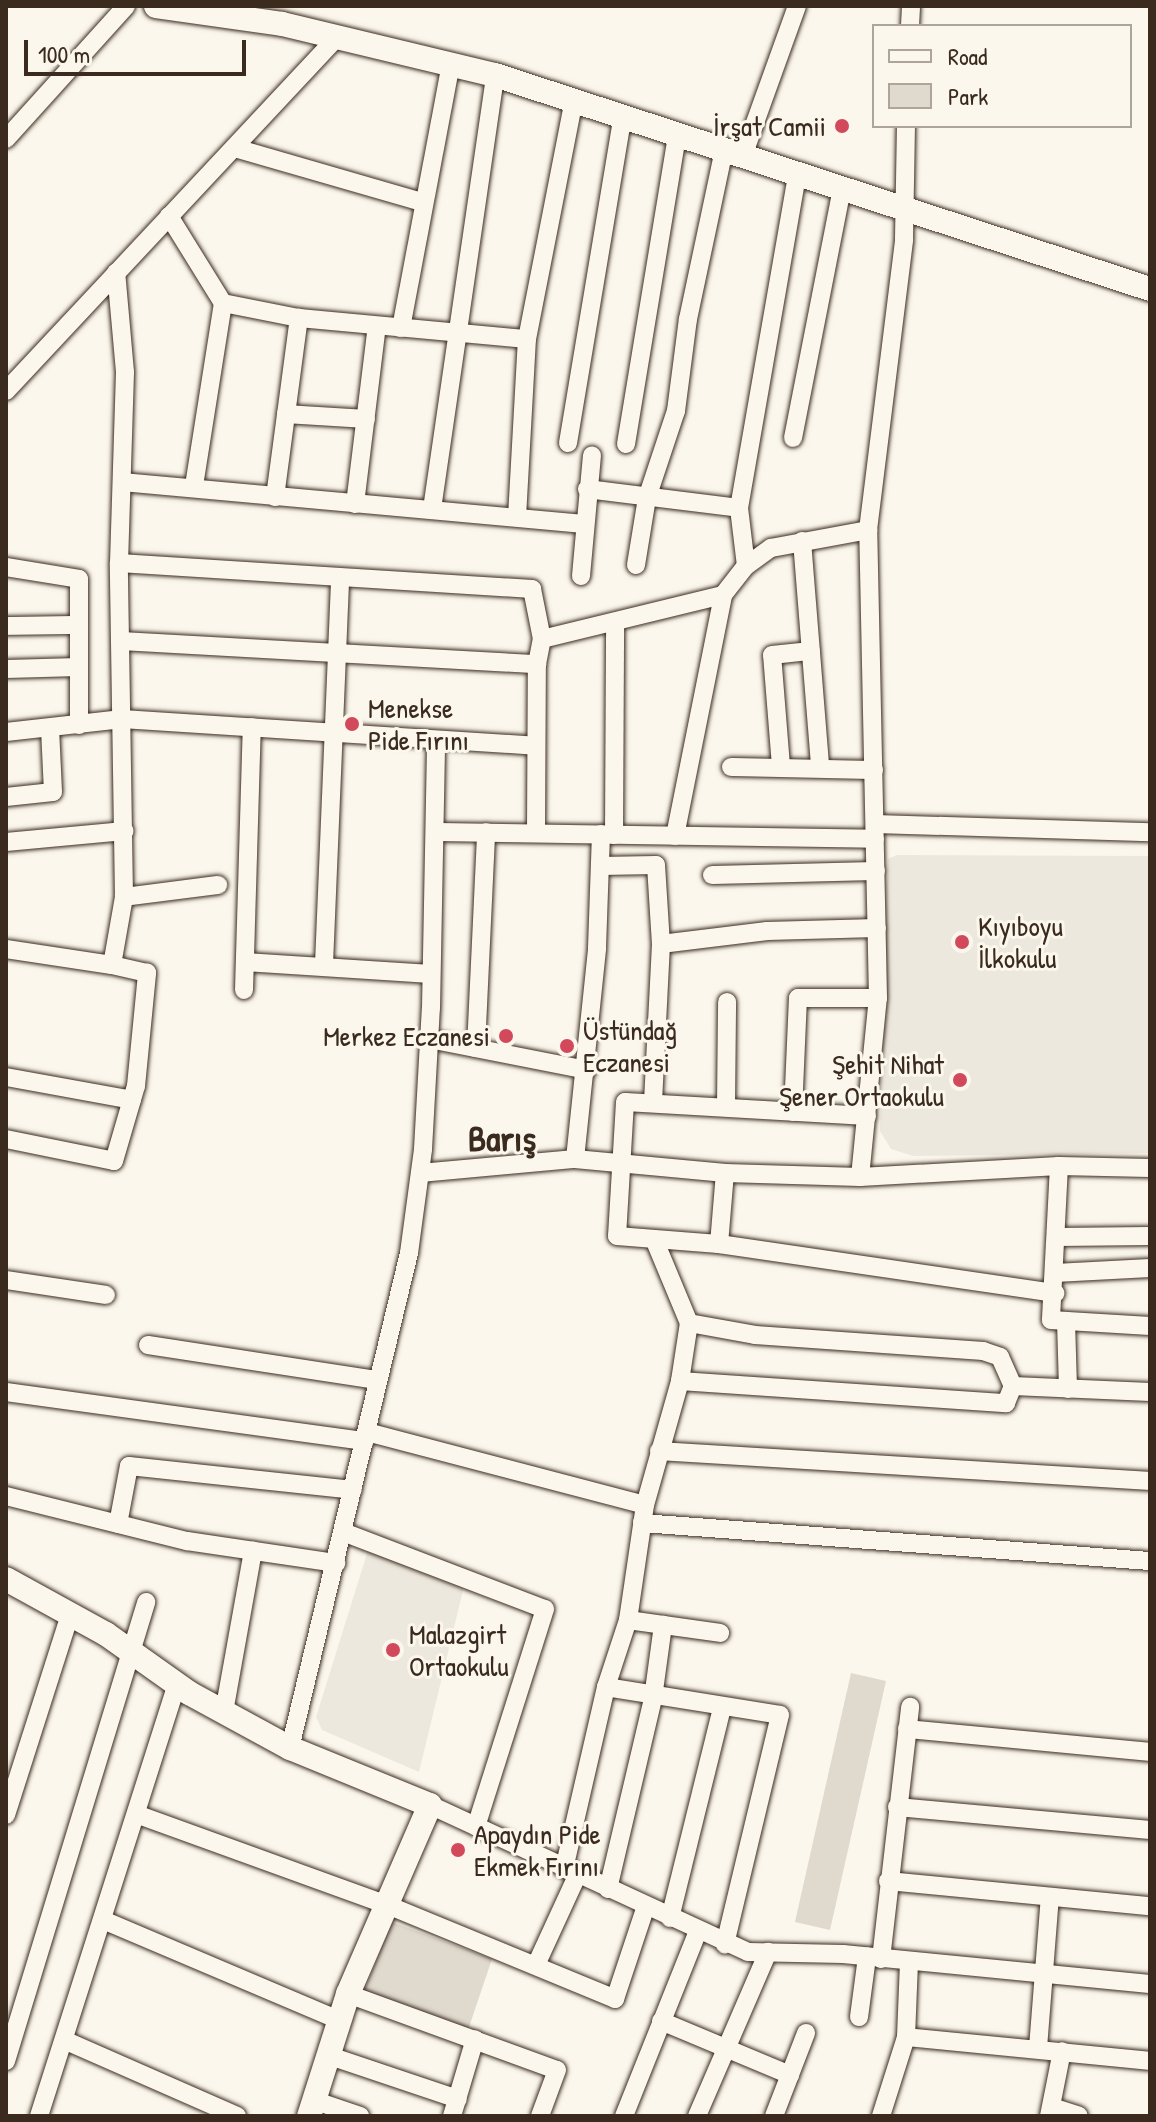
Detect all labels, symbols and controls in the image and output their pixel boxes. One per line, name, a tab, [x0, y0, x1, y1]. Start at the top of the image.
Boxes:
scale bar	[28, 24, 250, 74]
legend	[872, 24, 1132, 128]
text: 100 m	[38, 38, 90, 70]
text: Road	[948, 40, 987, 72]
text: Park	[948, 80, 988, 112]
place label: İrşat Camii	[713, 109, 826, 143]
marker: İrşat Camii	[833, 117, 851, 135]
place label: Menekse Pide Fırını	[368, 691, 469, 757]
marker: Menekse Pide Fırını	[343, 715, 361, 733]
place label: Kıyıboyu İlkokulu	[978, 909, 1063, 975]
marker: Kıyıboyu İlkokulu	[953, 933, 971, 951]
place label: Üstündağ Eczanesi	[583, 1013, 677, 1079]
place label: Merkez Eczanesi	[323, 1019, 490, 1053]
marker: Merkez Eczanesi	[497, 1027, 515, 1045]
marker: Üstündağ Eczanesi	[558, 1037, 576, 1055]
place label: Şehit Nihat Şener Ortaokulu	[779, 1047, 944, 1113]
marker: Şehit Nihat Şener Ortaokulu	[951, 1071, 969, 1089]
district label: Barış	[468, 1116, 536, 1160]
place label: Malazgirt Ortaokulu	[409, 1617, 509, 1683]
marker: Malazgirt Ortaokulu	[384, 1641, 402, 1659]
place label: Apaydın Pide Ekmek Fırını	[474, 1817, 601, 1883]
marker: Apaydın Pide Ekmek Fırını	[449, 1841, 467, 1859]

